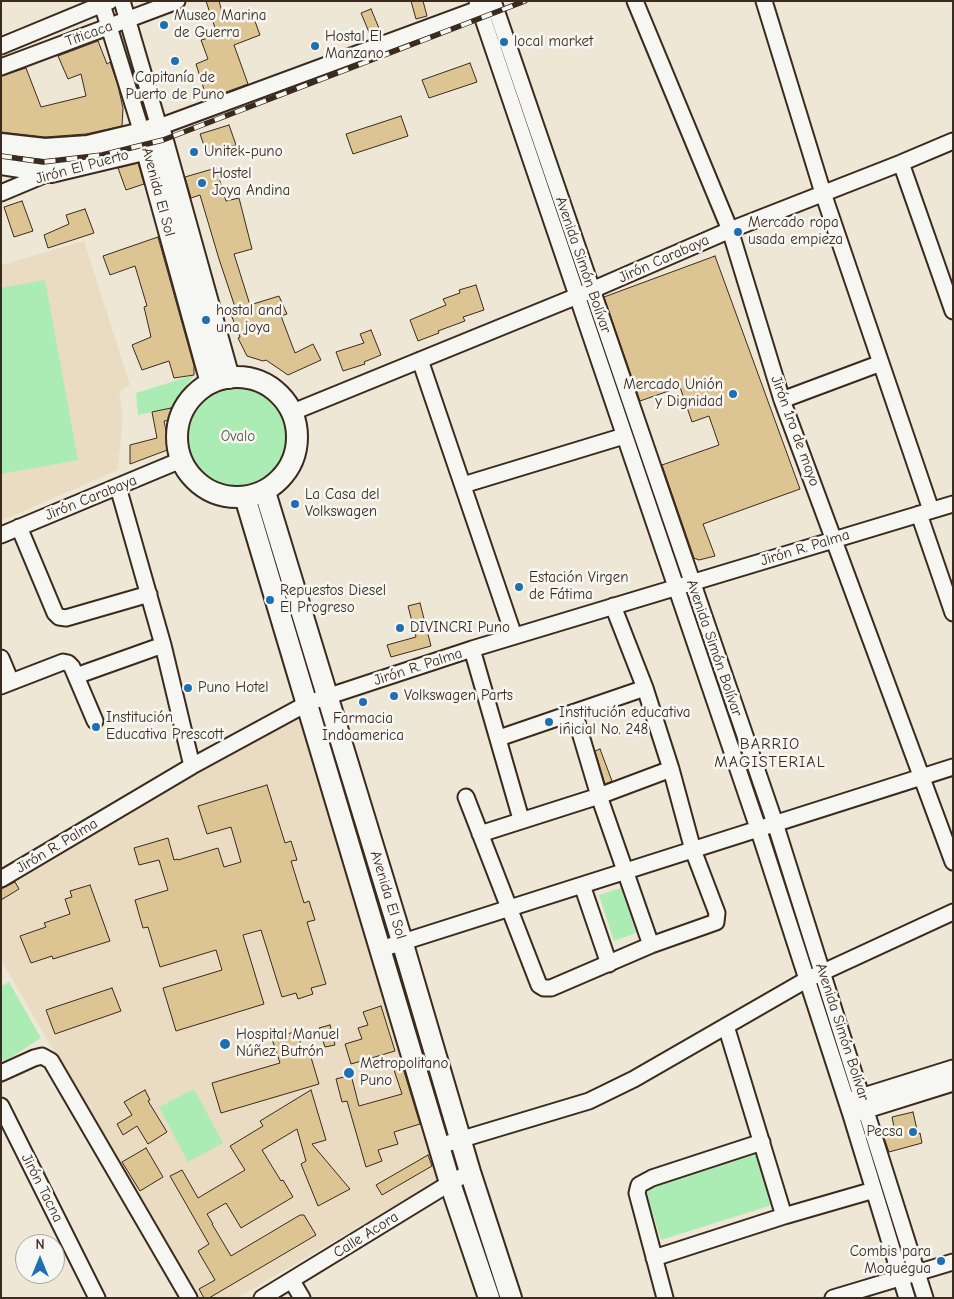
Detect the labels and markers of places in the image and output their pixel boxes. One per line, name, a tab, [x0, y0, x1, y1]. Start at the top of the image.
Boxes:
place label: Museo Marina de Guerra	[174, 7, 267, 42]
marker: Museo Marina de Guerra	[158, 19, 170, 31]
place label: Hostal El Manzano	[325, 28, 384, 63]
place label: local market	[514, 33, 593, 51]
marker: local market	[498, 36, 510, 48]
marker: Hostal El Manzano	[309, 40, 321, 52]
marker: Capitanía de Puerto de Puno	[169, 55, 181, 67]
place label: Capitanía de Puerto de Puno	[125, 69, 225, 104]
place label: Unitek-puno	[204, 143, 283, 161]
marker: Unitek-puno	[188, 146, 200, 158]
place label: Hostel Joya Andina	[212, 165, 290, 200]
marker: Hostel Joya Andina	[196, 177, 208, 189]
place label: Mercado ropa usada empieza	[748, 214, 843, 249]
marker: Mercado ropa usada empieza	[732, 226, 744, 238]
place label: hostal and una joya	[216, 302, 282, 337]
marker: hostal and una joya	[200, 314, 212, 326]
place label: Mercado Unión y Dignidad	[623, 376, 723, 411]
marker: Mercado Unión y Dignidad	[727, 388, 739, 400]
place label: La Casa del Volkswagen	[305, 486, 380, 521]
marker: La Casa del Volkswagen	[289, 498, 301, 510]
place label: Estación Virgen de Fátima	[529, 569, 628, 604]
marker: Estación Virgen de Fátima	[513, 581, 525, 593]
place label: Repuestos Diesel El Progreso	[280, 582, 386, 617]
marker: Repuestos Diesel El Progreso	[264, 594, 276, 606]
place label: DIVINCRI Puno	[410, 619, 510, 637]
marker: DIVINCRI Puno	[394, 622, 406, 634]
place label: Puno Hotel	[198, 679, 269, 697]
marker: Puno Hotel	[182, 682, 194, 694]
place label: Volkswagen Parts	[404, 687, 513, 705]
marker: Volkswagen Parts	[388, 690, 400, 702]
marker: Farmacia Indoamerica	[357, 696, 369, 708]
place label: Institución educativa inicial No. 248	[559, 704, 690, 739]
place label: Institución Educativa Prescott	[106, 709, 223, 744]
place label: Farmacia Indoamerica	[322, 710, 404, 745]
marker: Institución educativa inicial No. 248	[543, 716, 555, 728]
marker: Institución Educativa Prescott	[90, 721, 102, 733]
place label: Hospital Manuel Núñez Butrón	[236, 1026, 339, 1061]
marker: Hospital Manuel Núñez Butrón	[218, 1037, 232, 1051]
place label: Metropolitano Puno	[360, 1055, 448, 1090]
marker: Metropolitano Puno	[342, 1066, 356, 1080]
place label: Pecsa	[867, 1123, 903, 1141]
marker: Pecsa	[907, 1126, 919, 1138]
place label: Combis para Moquegua	[850, 1243, 931, 1278]
marker: Combis para Moquegua	[935, 1255, 947, 1267]

